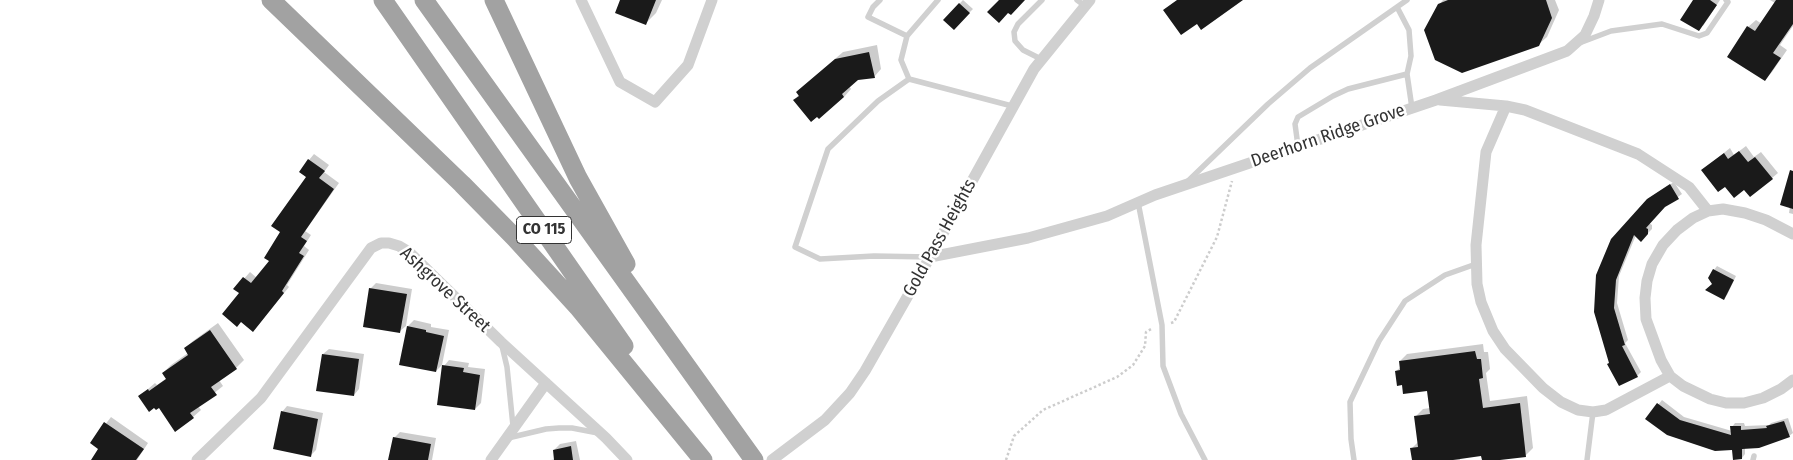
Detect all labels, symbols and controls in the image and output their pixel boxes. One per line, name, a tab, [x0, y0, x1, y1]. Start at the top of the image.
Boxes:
street label: Deerhorn Ridge Grove	[1248, 100, 1408, 172]
street label: Gold Pass Heights	[899, 176, 981, 300]
road number: CO 115	[516, 216, 572, 244]
street label: Ashgrove Street	[395, 243, 495, 337]

